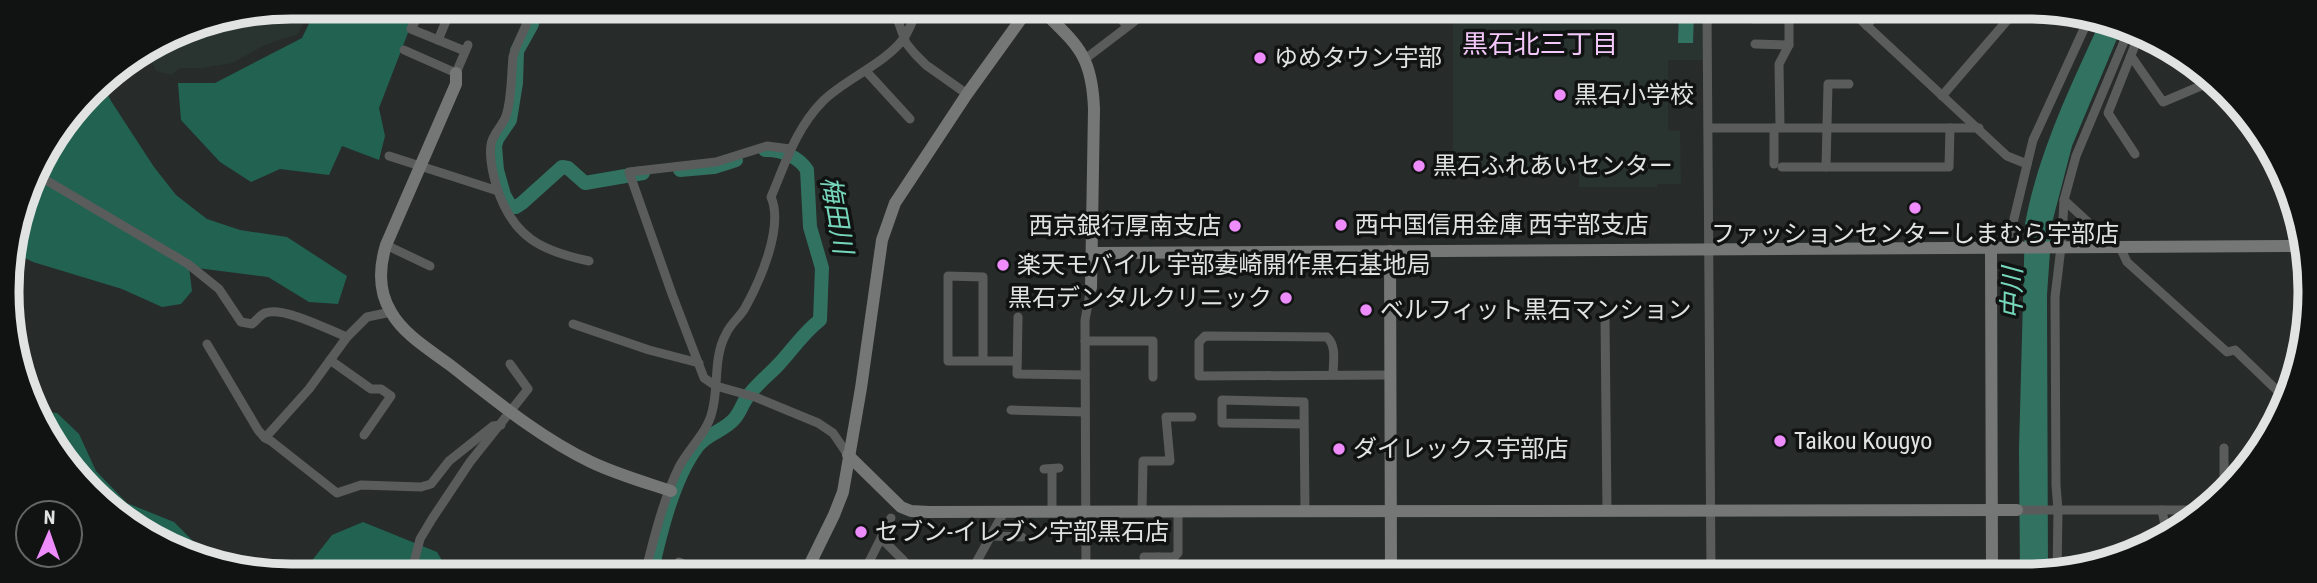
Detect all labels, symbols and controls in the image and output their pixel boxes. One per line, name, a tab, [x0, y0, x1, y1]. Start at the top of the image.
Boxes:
district label: 黒石北三丁目	[1462, 29, 1618, 59]
place label: ゆめタウン宇部	[1274, 44, 1442, 72]
marker: ゆめタウン宇部	[1252, 50, 1268, 66]
place label: 黒石小学校	[1574, 81, 1694, 109]
marker: 黒石小学校	[1552, 87, 1568, 103]
place label: 黒石ふれあいセンター	[1433, 152, 1673, 180]
marker: 黒石ふれあいセンター	[1411, 158, 1427, 174]
water label: 梅田川	[815, 174, 859, 259]
marker: ファッションセンターしまむら宇部店	[1907, 200, 1923, 216]
place label: 西中国信用金庫 西宇部支店	[1355, 211, 1649, 239]
place label: 西京銀行厚南支店	[1029, 212, 1221, 240]
marker: 西中国信用金庫 西宇部支店	[1333, 217, 1349, 233]
marker: 西京銀行厚南支店	[1227, 218, 1243, 234]
place label: ファッションセンターしまむら宇部店	[1711, 220, 2119, 248]
place label: 楽天モバイル 宇部妻崎開作黒石基地局	[1017, 251, 1431, 279]
marker: 楽天モバイル 宇部妻崎開作黒石基地局	[995, 257, 1011, 273]
water label: 中川	[1997, 264, 2028, 319]
place label: 黒石デンタルクリニック	[1008, 284, 1272, 312]
marker: 黒石デンタルクリニック	[1278, 290, 1294, 306]
place label: ベルフィット黒石マンション	[1380, 296, 1692, 324]
marker: ベルフィット黒石マンション	[1358, 302, 1374, 318]
place label: Taikou Kougyo	[1794, 427, 1932, 455]
marker: Taikou Kougyo	[1772, 433, 1788, 449]
place label: ダイレックス宇部店	[1353, 435, 1568, 463]
marker: ダイレックス宇部店	[1331, 441, 1347, 457]
north arrow	[14, 499, 84, 569]
text: N	[43, 506, 56, 529]
place label: セブン-イレブン宇部黒石店	[875, 518, 1169, 546]
marker: セブン-イレブン宇部黒石店	[853, 524, 869, 540]

